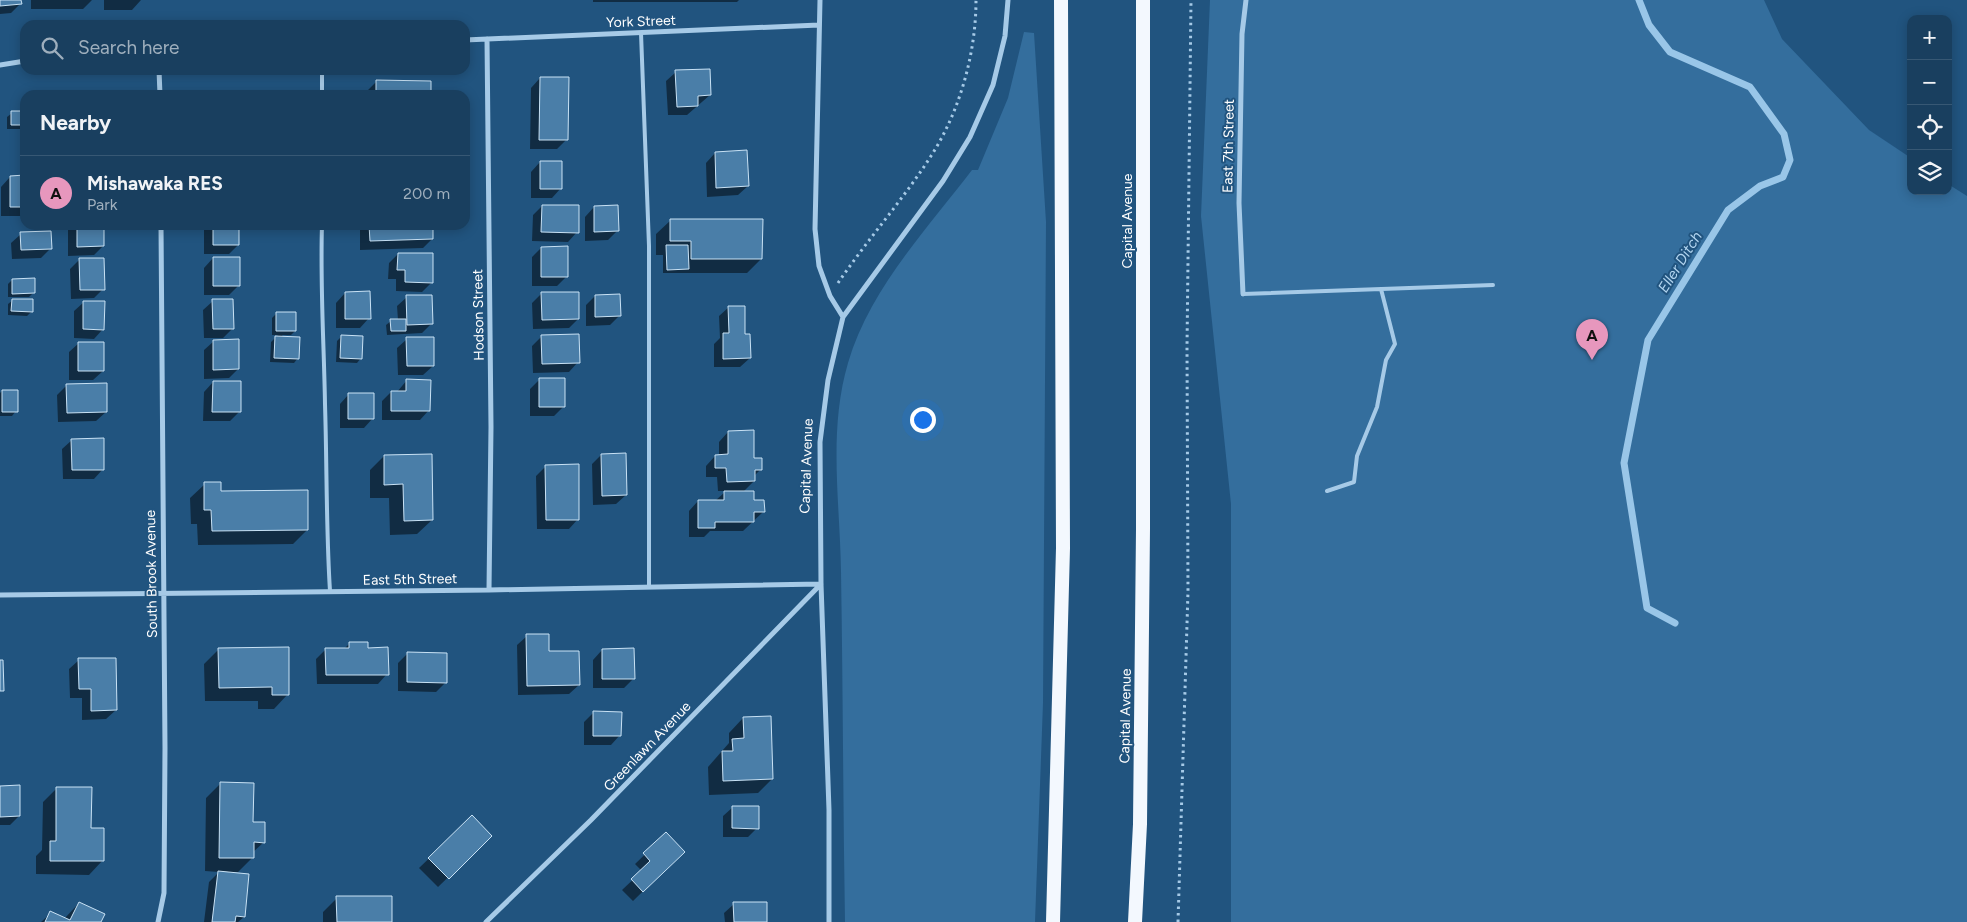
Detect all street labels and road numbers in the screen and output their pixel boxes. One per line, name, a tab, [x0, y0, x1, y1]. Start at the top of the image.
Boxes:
street label: York Street	[606, 12, 676, 31]
street label: East 7th Street	[1219, 99, 1238, 193]
street label: Capital Avenue	[1119, 173, 1136, 269]
street label: Hodson Street	[469, 269, 488, 361]
street label: Capital Avenue	[796, 418, 817, 514]
street label: South Brook Avenue	[142, 509, 161, 638]
street label: East 5th Street	[363, 570, 457, 589]
street label: Capital Avenue	[1116, 668, 1135, 764]
street label: Greenlawn Avenue	[600, 698, 695, 795]

